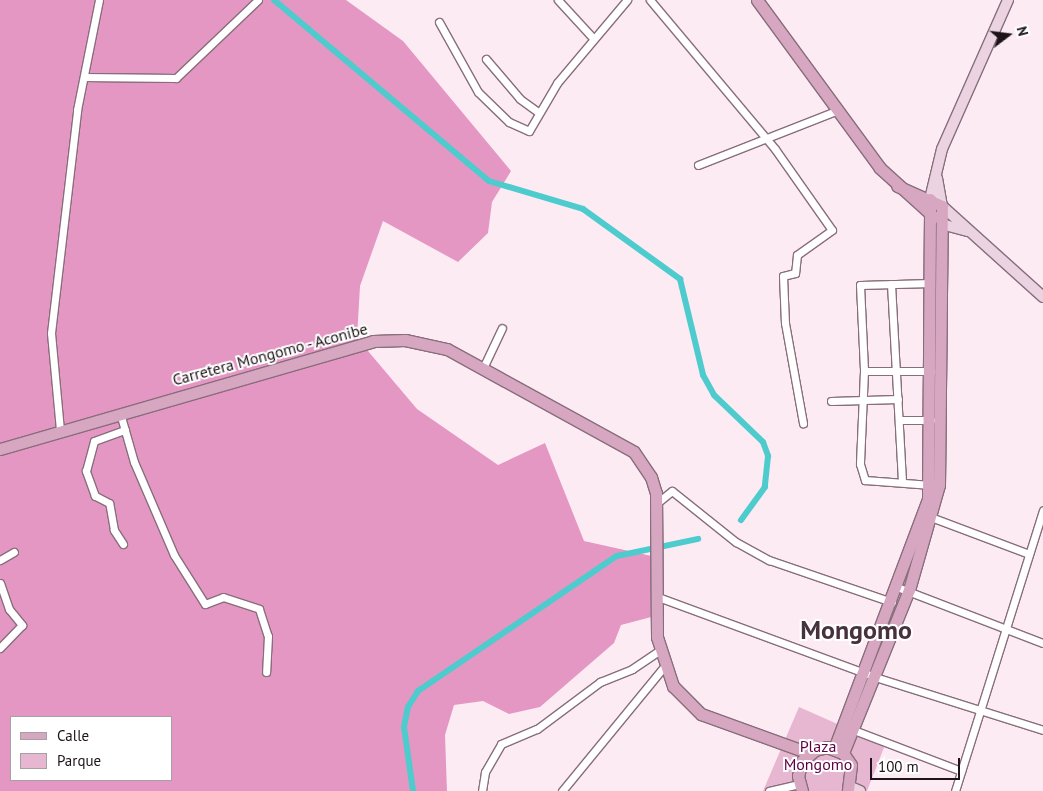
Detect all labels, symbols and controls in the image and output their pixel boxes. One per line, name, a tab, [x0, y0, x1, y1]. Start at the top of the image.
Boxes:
north arrow	[983, 10, 1033, 60]
text: N	[1013, 24, 1032, 38]
street label: Carretera Mongomo - Aconibe	[169, 318, 371, 390]
district label: Mongomo	[800, 614, 912, 646]
legend	[10, 716, 172, 781]
text: Calle	[57, 726, 89, 745]
park label: Plaza Mongomo	[784, 736, 852, 774]
scale bar	[873, 748, 963, 780]
text: Parque	[57, 751, 101, 770]
text: 100 m	[878, 757, 919, 776]

